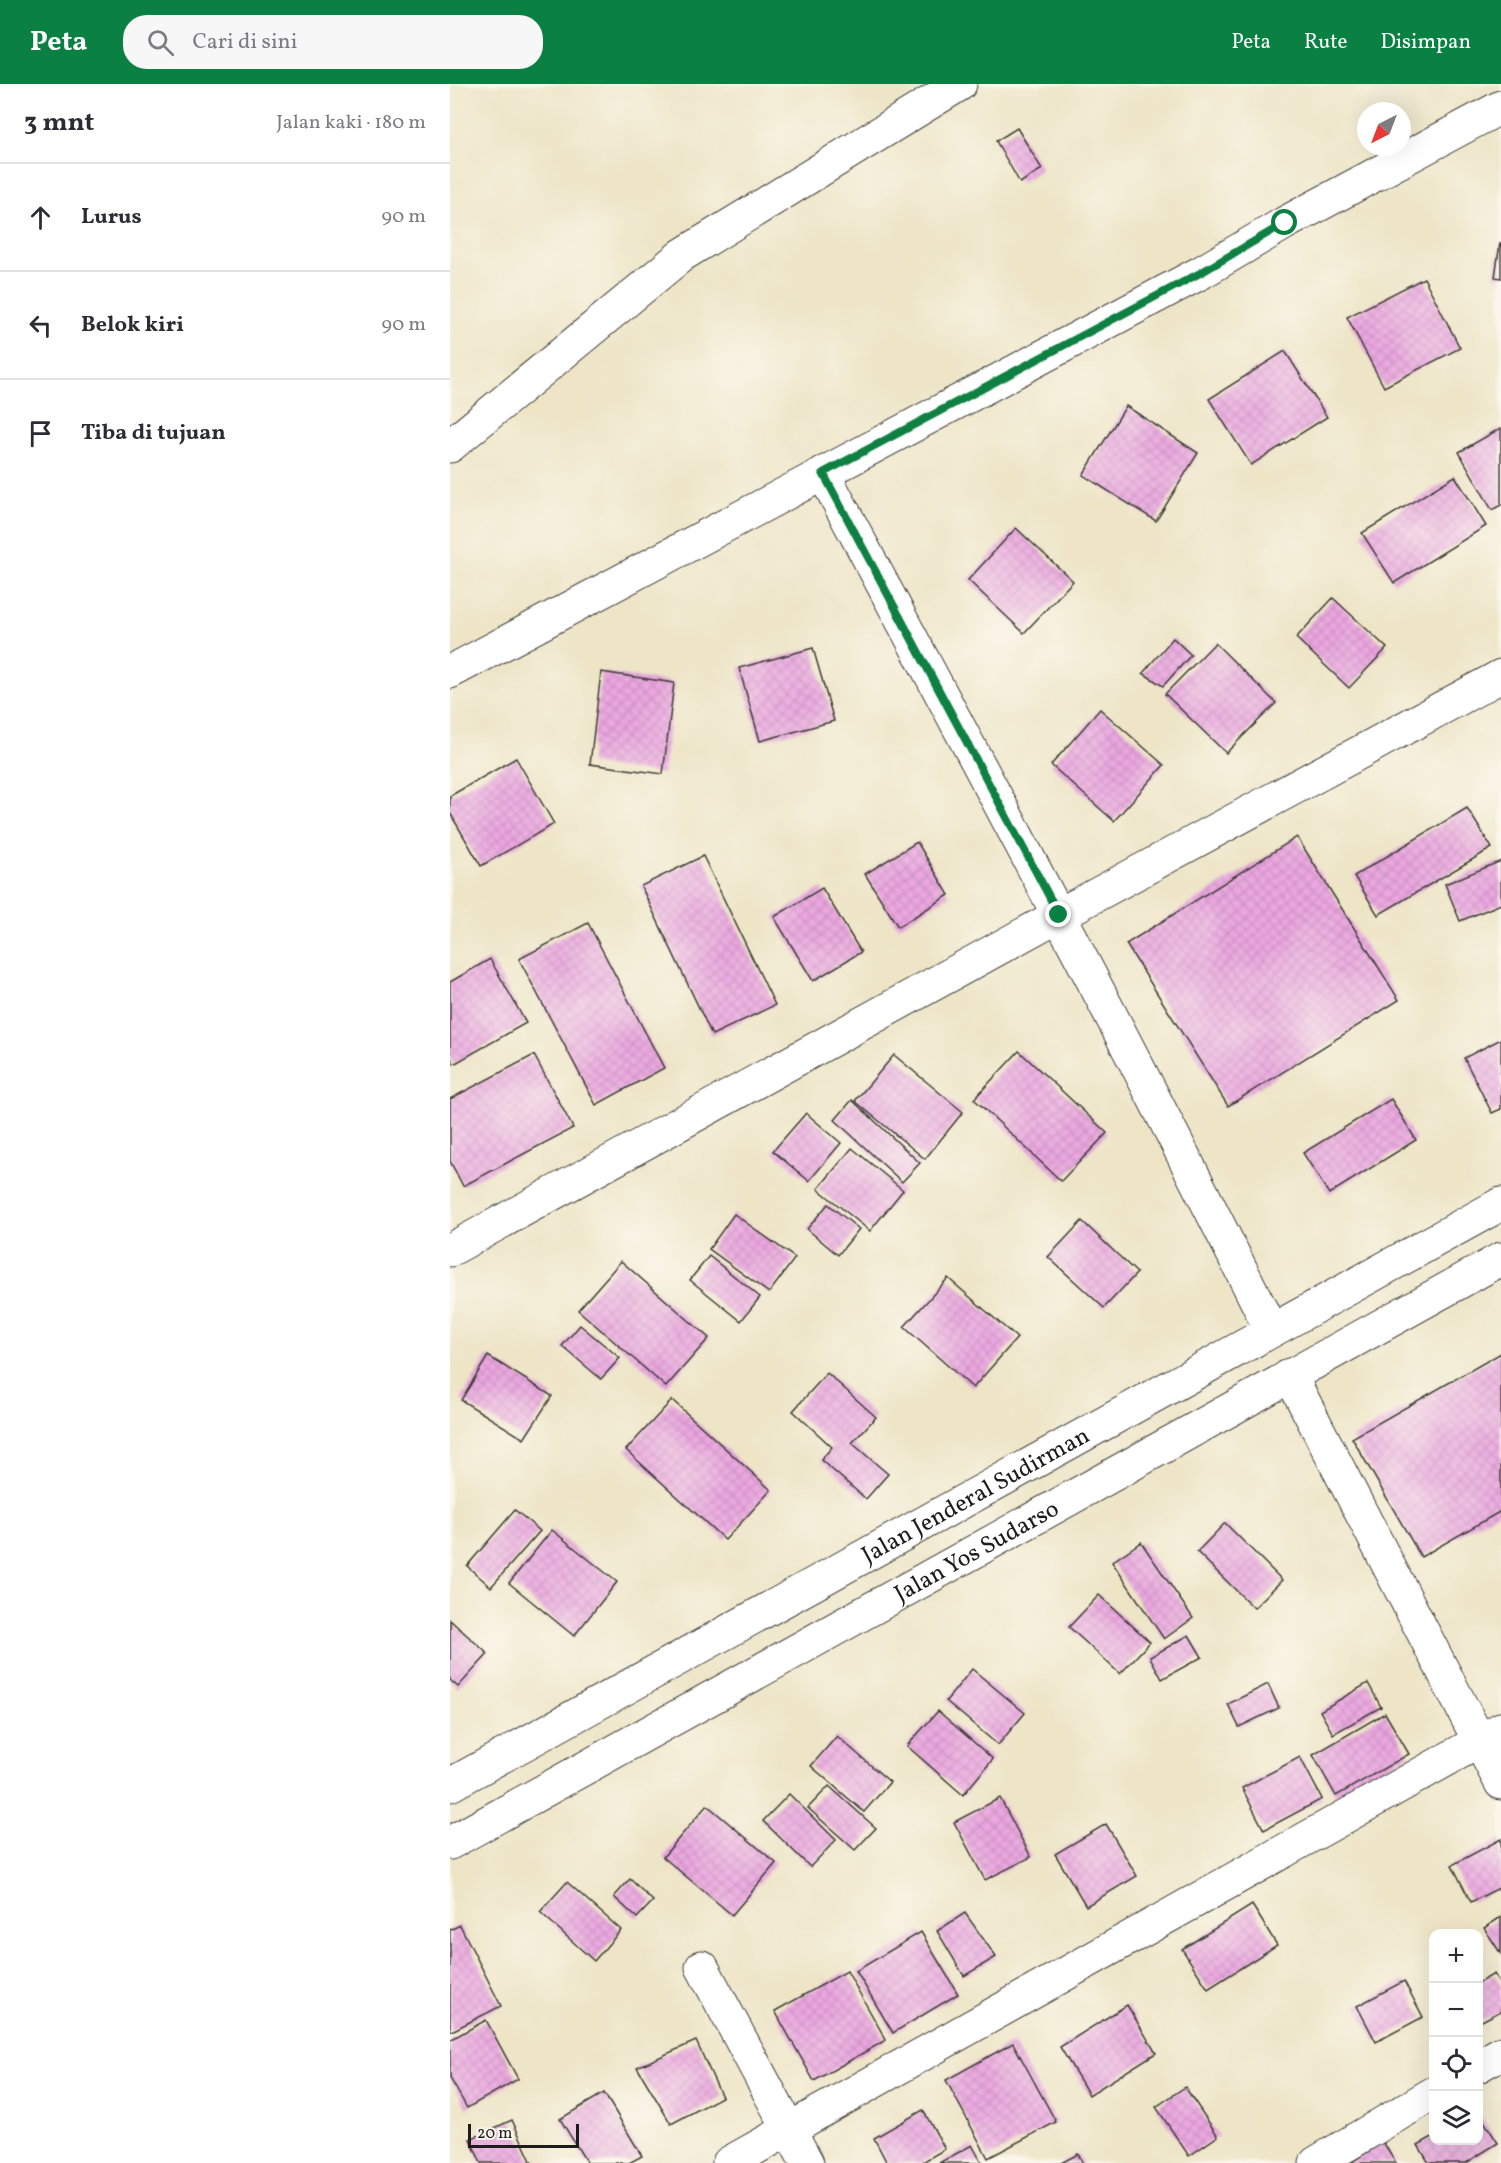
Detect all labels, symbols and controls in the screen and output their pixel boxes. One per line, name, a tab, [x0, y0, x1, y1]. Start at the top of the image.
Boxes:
search box	[123, 15, 543, 69]
text: Peta	[30, 23, 87, 62]
icon: search	[144, 26, 177, 59]
text: Cari di sini	[192, 27, 297, 58]
text: Peta	[1232, 28, 1271, 57]
text: Rute	[1304, 28, 1347, 57]
text: Disimpan	[1380, 28, 1471, 57]
north arrow	[1357, 102, 1411, 156]
text: 3 mnt	[24, 105, 94, 141]
text: Jalan kaki · 180 m	[276, 109, 426, 137]
icon: ahead	[24, 201, 57, 234]
text: Lurus	[81, 202, 142, 233]
text: 90 m	[382, 203, 426, 231]
route start	[1271, 209, 1297, 235]
icon: left	[24, 309, 57, 342]
text: Belok kiri	[81, 310, 184, 341]
text: 90 m	[382, 311, 426, 339]
icon: arrive	[24, 417, 57, 450]
text: Tiba di tujuan	[81, 418, 226, 449]
route end	[1045, 901, 1071, 927]
street label: Jalan Jenderal Sudirman	[856, 1420, 1096, 1573]
street label: Jalan Yos Sudarso	[889, 1493, 1066, 1612]
map controls	[1429, 1929, 1483, 2145]
button: +	[1429, 1929, 1483, 1983]
button: −	[1429, 1983, 1483, 2037]
button: locate	[1429, 2037, 1483, 2091]
button: layers	[1429, 2091, 1483, 2145]
scale bar	[468, 2121, 579, 2148]
text: 20 m	[477, 2123, 512, 2145]

